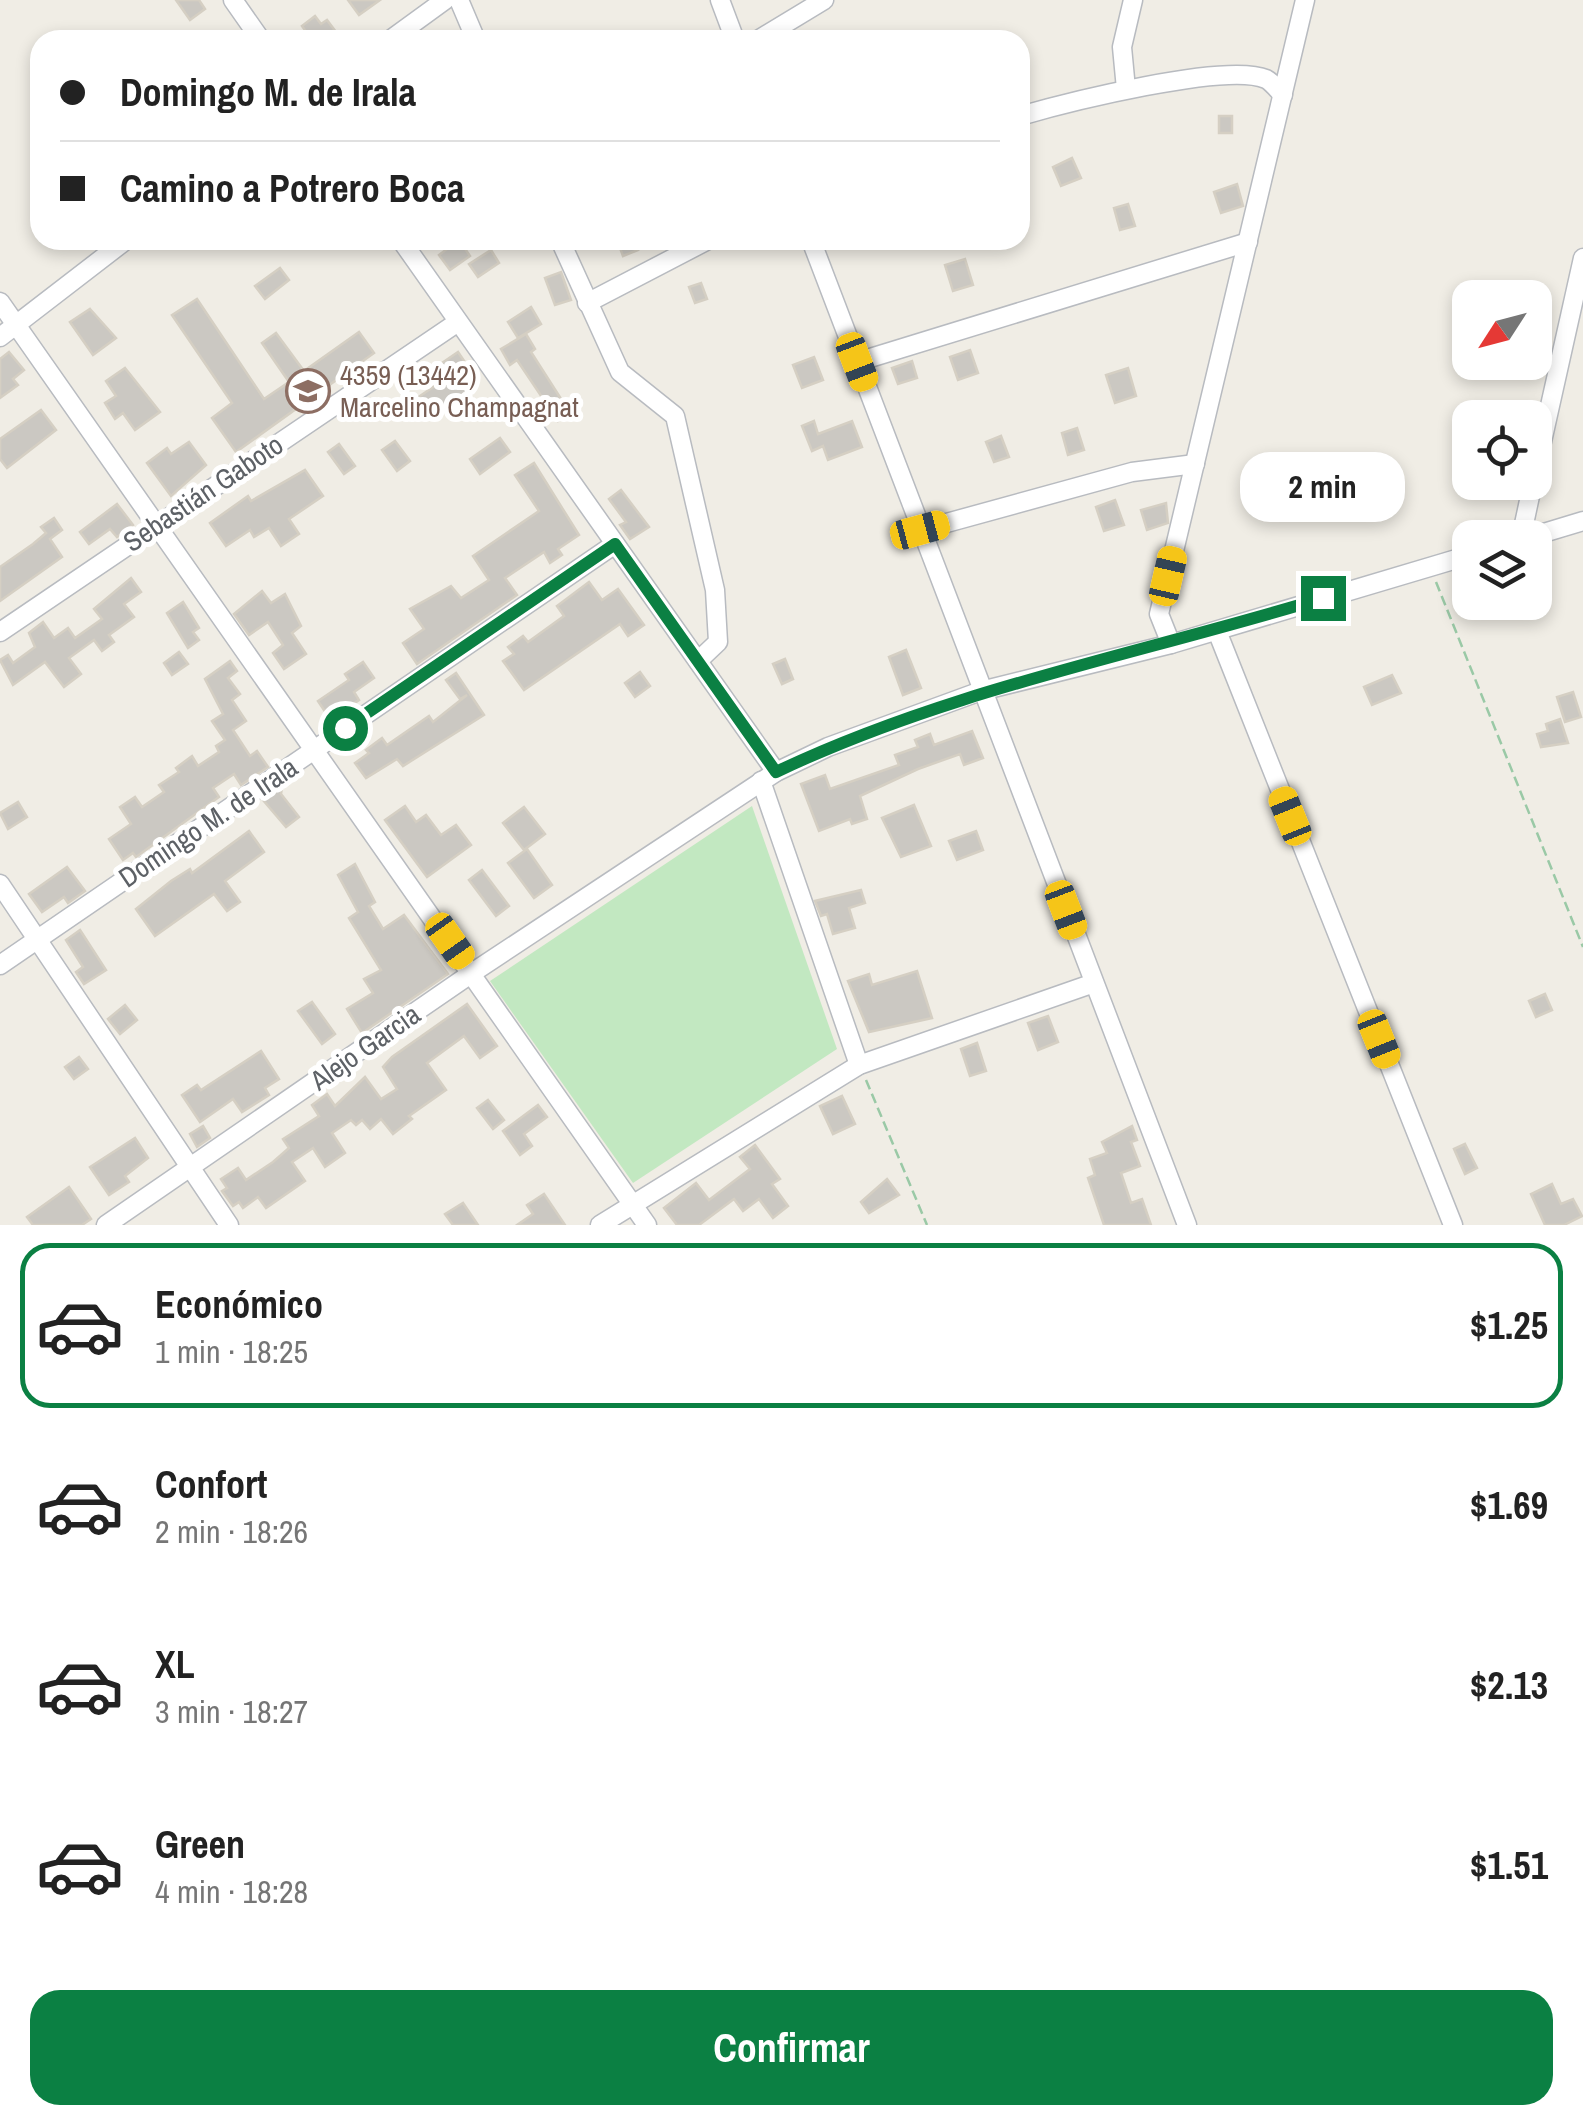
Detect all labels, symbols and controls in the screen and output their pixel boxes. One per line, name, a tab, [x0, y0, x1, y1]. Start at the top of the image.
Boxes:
text: Domingo M. de Irala	[120, 67, 416, 118]
text: Camino a Potrero Boca	[120, 163, 465, 214]
north arrow	[1452, 280, 1552, 380]
map controls	[1452, 280, 1552, 620]
car	[832, 329, 882, 395]
place label: 4359 (13442) Marcelino Champagnat	[340, 356, 579, 426]
school or university icon: 4359 (13442) Marcelino Champagnat	[285, 368, 331, 414]
button: locate	[1452, 400, 1552, 500]
street label: Sebastián Gaboto	[116, 425, 290, 561]
callout: 2 min	[1240, 453, 1406, 523]
text: 2 min	[1288, 465, 1357, 508]
car	[887, 508, 953, 552]
button: layers	[1452, 520, 1552, 620]
car	[1147, 543, 1189, 609]
route end	[1301, 576, 1346, 621]
route start	[323, 706, 368, 751]
street label: Domingo M. de Irala	[111, 748, 305, 896]
car	[1265, 783, 1315, 849]
car	[1041, 877, 1091, 943]
car	[421, 908, 479, 974]
street label: Alejo Garcia	[302, 995, 428, 1099]
car	[1354, 1006, 1404, 1072]
text: Económico	[155, 1279, 323, 1330]
icon: car	[35, 1281, 125, 1371]
text: $1.25	[1470, 1300, 1548, 1351]
text: 1 min · 18:25	[155, 1330, 308, 1373]
text: Confort	[155, 1459, 267, 1510]
icon: car	[35, 1461, 125, 1551]
text: $1.69	[1470, 1480, 1548, 1531]
text: 2 min · 18:26	[155, 1510, 308, 1553]
text: XL	[155, 1639, 195, 1690]
icon: car	[35, 1641, 125, 1731]
text: $2.13	[1470, 1660, 1548, 1711]
text: 3 min · 18:27	[155, 1690, 308, 1733]
text: Green	[155, 1819, 245, 1870]
icon: car	[35, 1821, 125, 1911]
text: $1.51	[1470, 1840, 1548, 1891]
text: 4 min · 18:28	[155, 1870, 308, 1913]
button: Confirmar	[30, 1990, 1553, 2105]

